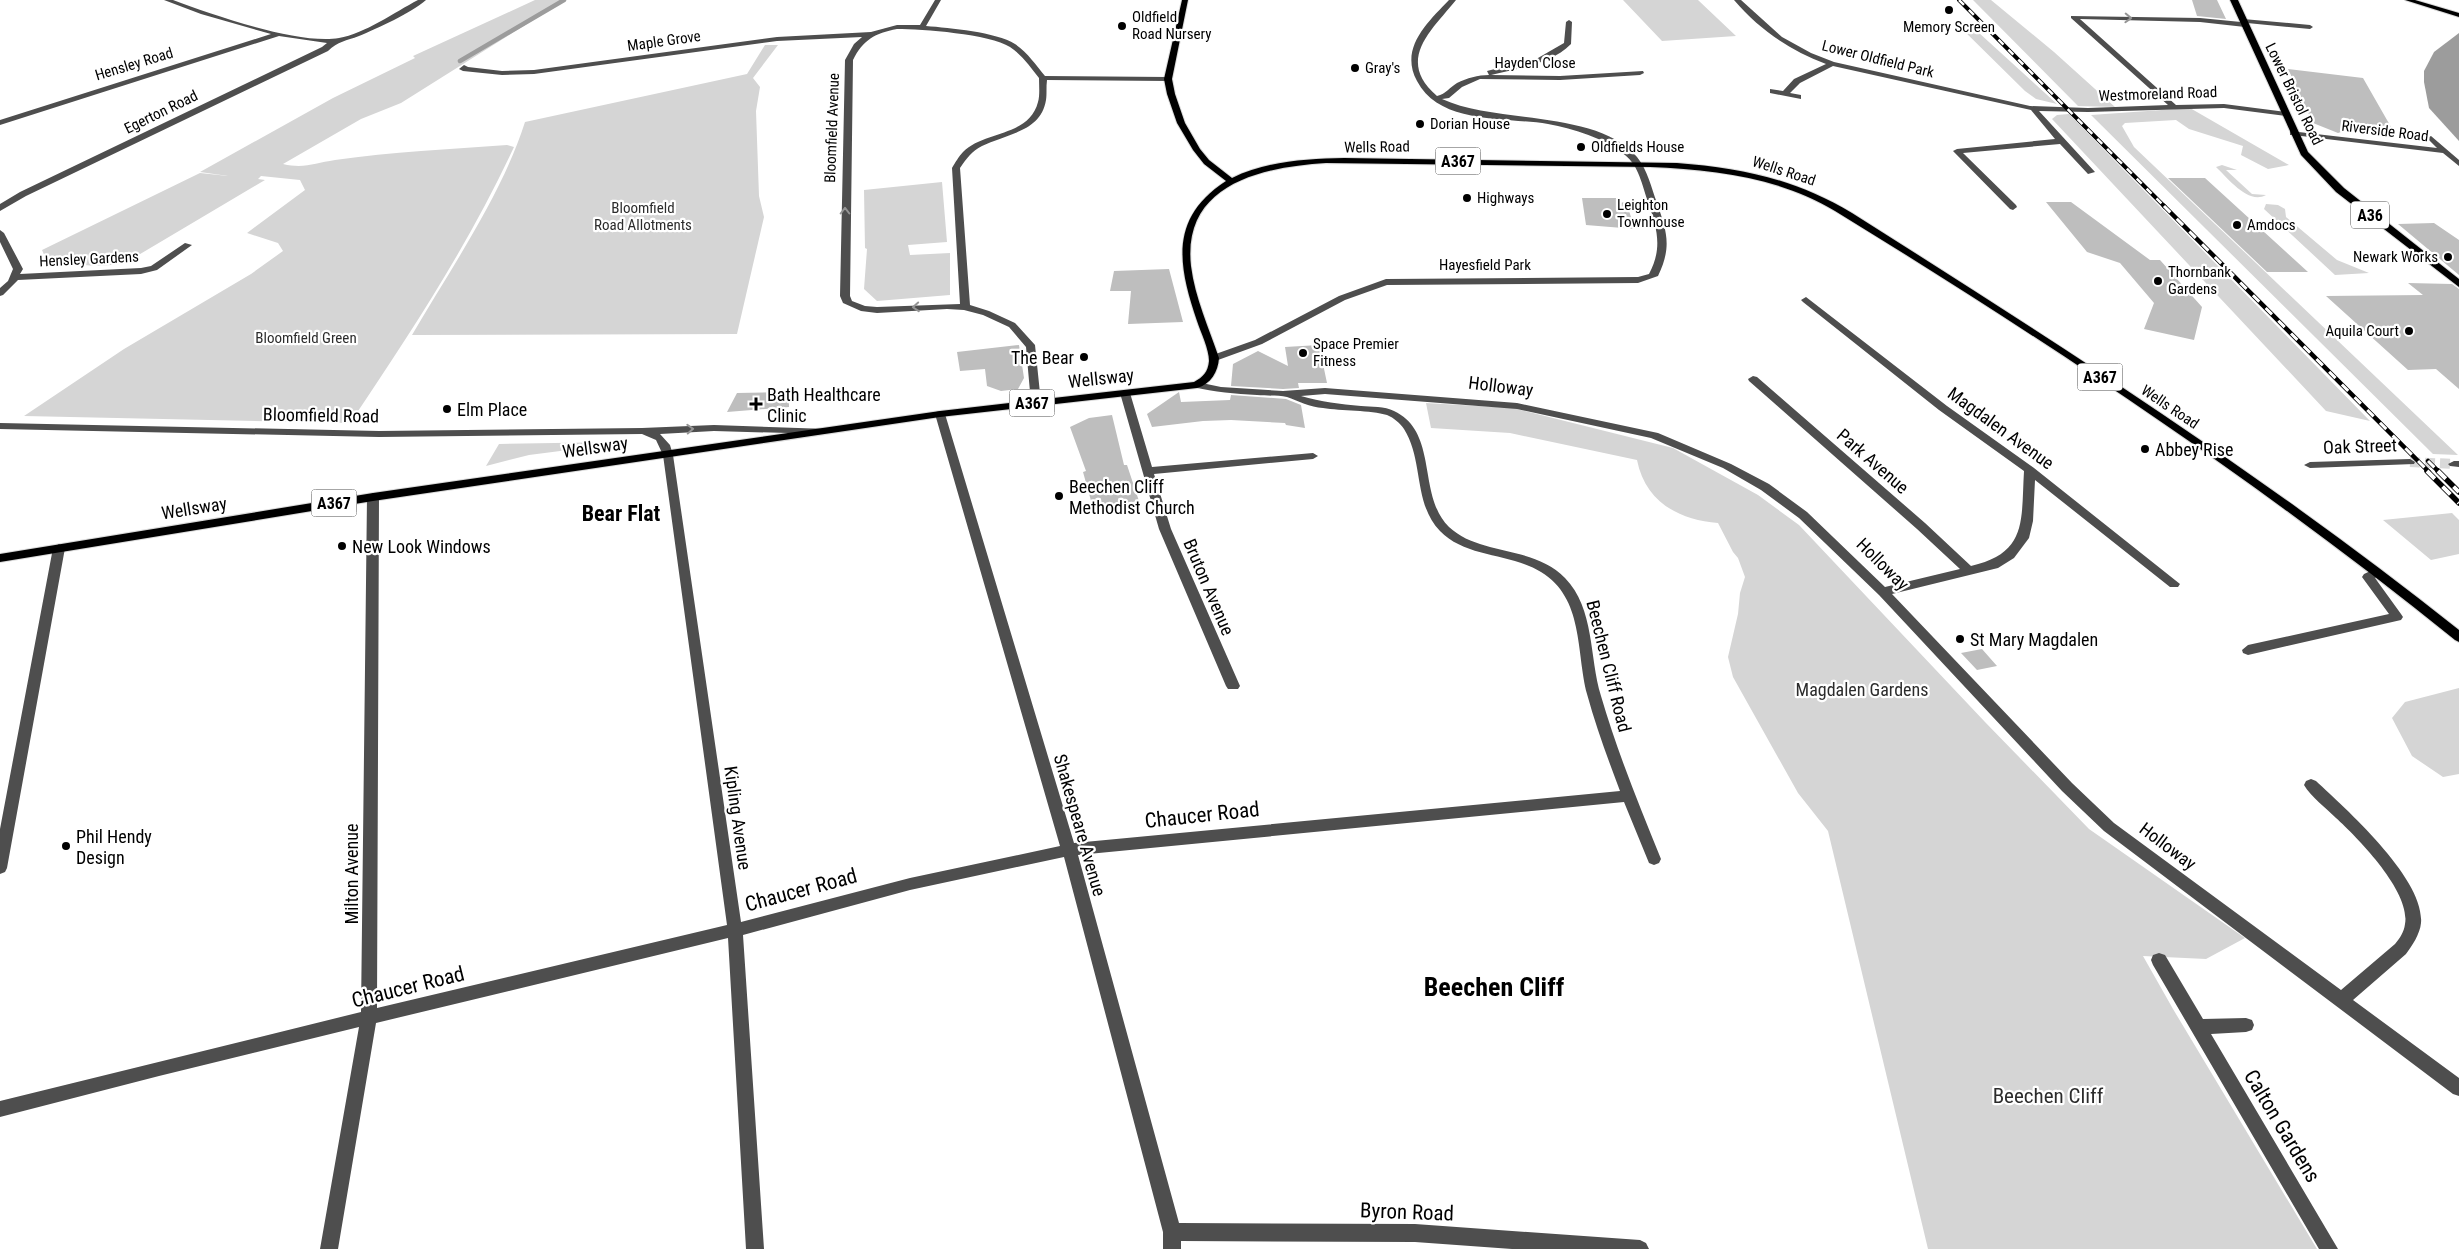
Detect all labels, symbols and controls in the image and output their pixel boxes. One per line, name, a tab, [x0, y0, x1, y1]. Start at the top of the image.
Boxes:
marker: Memory Screen	[1943, 4, 1955, 16]
place label: Oldfield Road Nursery	[1132, 8, 1212, 43]
one-way arrow	[2124, 13, 2132, 23]
place label: Memory Screen	[1903, 18, 1995, 36]
marker: Oldfield Road Nursery	[1116, 20, 1128, 32]
street label: Maple Grove	[626, 27, 702, 55]
street label: Lower Oldfield Park	[1820, 36, 1936, 82]
street label: Lower Bristol Road	[2262, 40, 2326, 148]
street label: Hensley Road	[93, 44, 175, 84]
street label: Hayden Close	[1494, 54, 1576, 72]
place label: Gray's	[1365, 59, 1401, 77]
marker: Gray's	[1349, 62, 1361, 74]
street label: Bloomfield Avenue	[821, 73, 843, 183]
street label: Westmoreland Road	[2098, 83, 2218, 105]
street label: Egerton Road	[121, 87, 201, 137]
place label: Dorian House	[1430, 115, 1510, 133]
street label: Riverside Road	[2340, 117, 2430, 145]
marker: Dorian House	[1414, 118, 1426, 130]
street label: Wells Road	[1344, 137, 1410, 157]
place label: Oldfields House	[1591, 138, 1684, 156]
marker: Oldfields House	[1575, 141, 1587, 153]
road number: A367	[1436, 148, 1480, 175]
street label: Wells Road	[1750, 152, 1818, 190]
place label: Highways	[1477, 189, 1534, 207]
marker: Highways	[1461, 192, 1473, 204]
place label: Leighton Townhouse	[1617, 196, 1685, 231]
park label: Bloomfield Road Allotments	[594, 199, 692, 234]
road number: A36	[2351, 202, 2389, 228]
one-way arrow	[840, 206, 850, 214]
marker: Leighton Townhouse	[1601, 208, 1613, 220]
place label: Amdocs	[2247, 216, 2296, 234]
marker: Amdocs	[2231, 219, 2243, 231]
street label: Hensley Gardens	[39, 247, 139, 271]
place label: Newark Works	[2353, 248, 2438, 266]
marker: Newark Works	[2442, 251, 2454, 263]
street label: Hayesfield Park	[1439, 256, 1531, 274]
place label: Thornbank Gardens	[2168, 263, 2231, 298]
marker: Thornbank Gardens	[2152, 275, 2164, 287]
one-way arrow	[912, 302, 920, 313]
place label: Aquila Court	[2325, 322, 2399, 340]
marker: Aquila Court	[2403, 325, 2415, 337]
park label: Bloomfield Green	[255, 329, 357, 347]
place label: Space Premier Fitness	[1313, 335, 1399, 370]
place label: The Bear	[1011, 347, 1075, 368]
marker: Space Premier Fitness	[1297, 347, 1309, 359]
marker: The Bear	[1078, 351, 1090, 363]
street label: Wellsway	[1067, 364, 1135, 392]
road number: A367	[2078, 364, 2122, 391]
street label: Holloway	[1467, 372, 1535, 400]
street label: Wells Road	[2138, 381, 2202, 433]
street label: Magdalen Avenue	[1944, 383, 2058, 473]
place label: Bath Healthcare Clinic	[767, 384, 881, 426]
road number: A367	[1010, 389, 1054, 416]
marker: Bath Healthcare Clinic	[749, 397, 763, 411]
place label: Elm Place	[457, 399, 527, 420]
street label: Bloomfield Road	[263, 403, 379, 427]
marker: Elm Place	[441, 403, 453, 415]
one-way arrow	[687, 423, 695, 434]
street label: Park Avenue	[1833, 424, 1913, 498]
street label: Wellsway	[561, 432, 630, 462]
street label: Oak Street	[2323, 434, 2397, 458]
place label: Abbey Rise	[2155, 439, 2233, 460]
marker: Abbey Rise	[2139, 443, 2151, 455]
place label: Beechen Cliff Methodist Church	[1069, 476, 1195, 518]
road number: A367	[312, 489, 356, 516]
marker: Beechen Cliff Methodist Church	[1053, 490, 1065, 502]
street label: Wellsway	[160, 492, 229, 524]
district label: Bear Flat	[582, 501, 661, 526]
street label: Holloway	[1853, 534, 1914, 595]
place label: New Look Windows	[352, 536, 491, 557]
street label: Bruton Avenue	[1179, 536, 1239, 638]
marker: New Look Windows	[336, 540, 348, 552]
street label: Beechen Cliff Road	[1582, 598, 1636, 734]
place label: St Mary Magdalen	[1970, 629, 2098, 650]
marker: St Mary Magdalen	[1954, 633, 1966, 645]
park label: Magdalen Gardens	[1796, 679, 1928, 700]
street label: Shakespeare Avenue	[1050, 752, 1110, 898]
street label: Kipling Avenue	[720, 765, 756, 871]
street label: Chaucer Road	[1143, 797, 1261, 833]
street label: Holloway	[2136, 818, 2201, 874]
street label: Milton Avenue	[341, 824, 362, 924]
place label: Phil Hendy Design	[76, 826, 152, 868]
marker: Phil Hendy Design	[60, 840, 72, 852]
street label: Chaucer Road	[742, 864, 860, 916]
street label: Chaucer Road	[349, 961, 467, 1013]
district label: Beechen Cliff	[1424, 972, 1565, 1002]
street label: Calton Gardens	[2239, 1065, 2325, 1187]
park label: Beechen Cliff	[1993, 1084, 2104, 1108]
street label: Byron Road	[1360, 1198, 1454, 1226]

